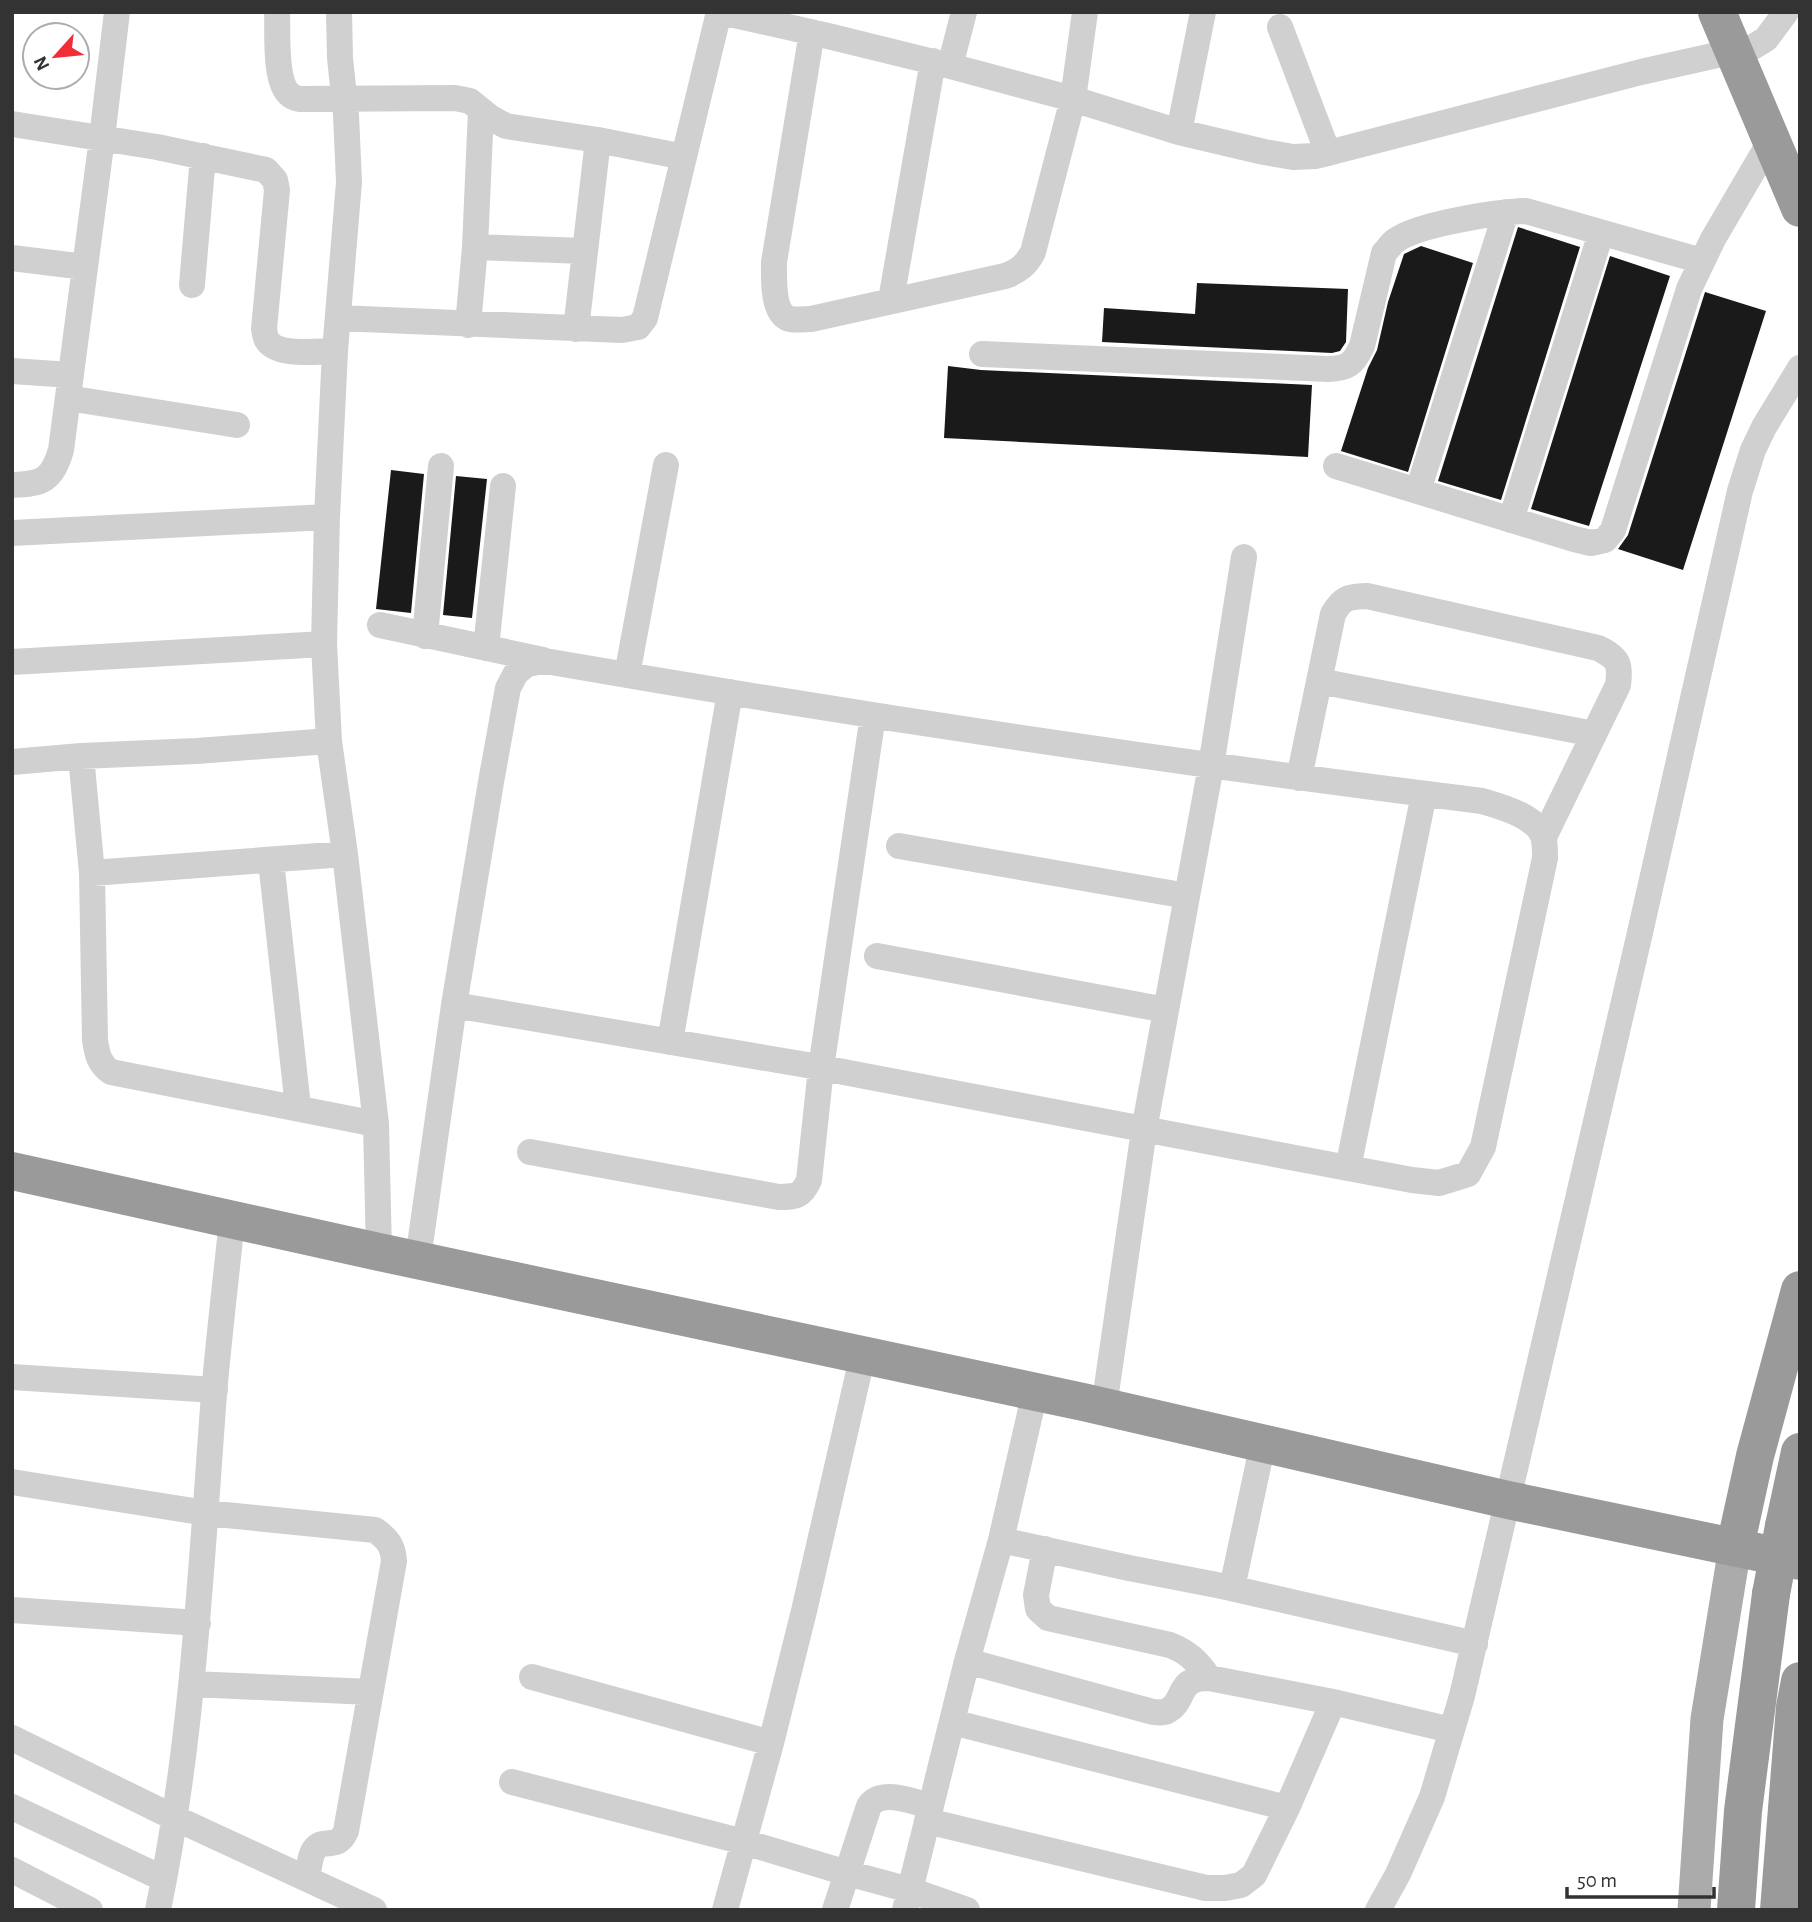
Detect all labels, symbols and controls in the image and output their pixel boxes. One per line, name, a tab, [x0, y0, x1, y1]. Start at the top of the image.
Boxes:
north arrow	[21, 21, 91, 91]
text: N	[31, 53, 54, 73]
scale bar	[1567, 1856, 1714, 1900]
text: 50 m	[1577, 1870, 1617, 1891]

